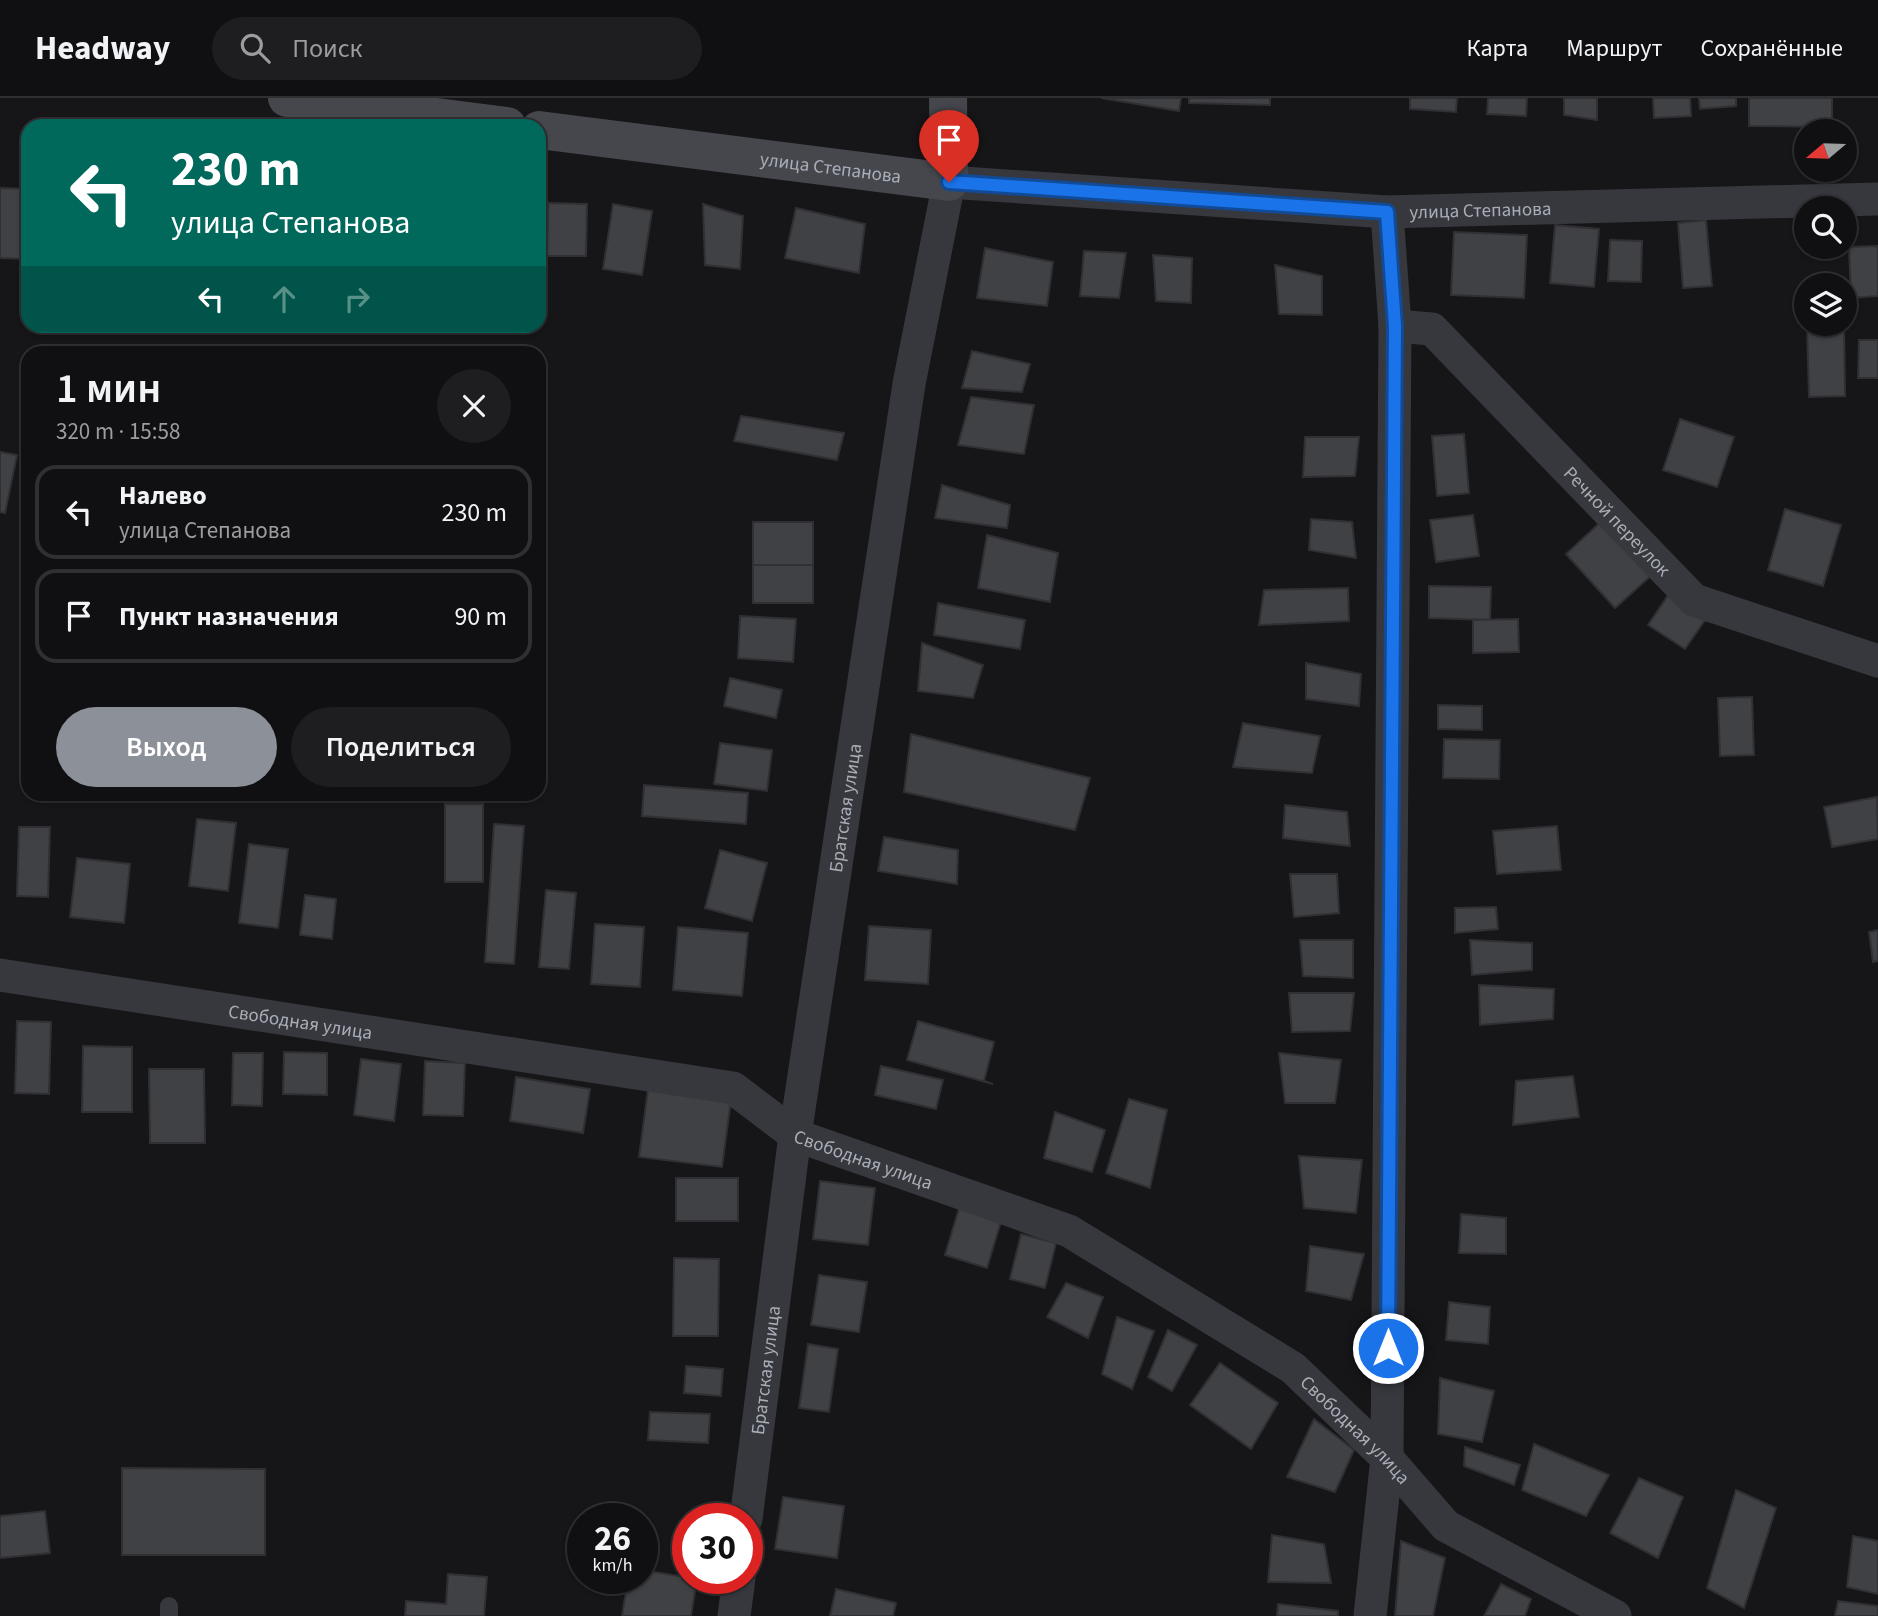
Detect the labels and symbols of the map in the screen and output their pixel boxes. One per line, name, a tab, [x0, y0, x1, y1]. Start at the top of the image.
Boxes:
pin	[919, 110, 979, 182]
north arrow	[1794, 119, 1857, 182]
street label: улица Степанова	[758, 146, 903, 191]
street label: улица Степанова	[1409, 196, 1552, 226]
street label: Речной переулок	[1557, 461, 1676, 583]
street label: Братская улица	[823, 742, 869, 874]
street label: Свободная улица	[226, 998, 374, 1047]
street label: Свободная улица	[790, 1124, 936, 1197]
street label: Братская улица	[745, 1304, 788, 1437]
position arrow	[1351, 1311, 1425, 1385]
street label: Свободная улица	[1293, 1370, 1416, 1491]
speed limit sign: 30	[672, 1503, 763, 1594]

